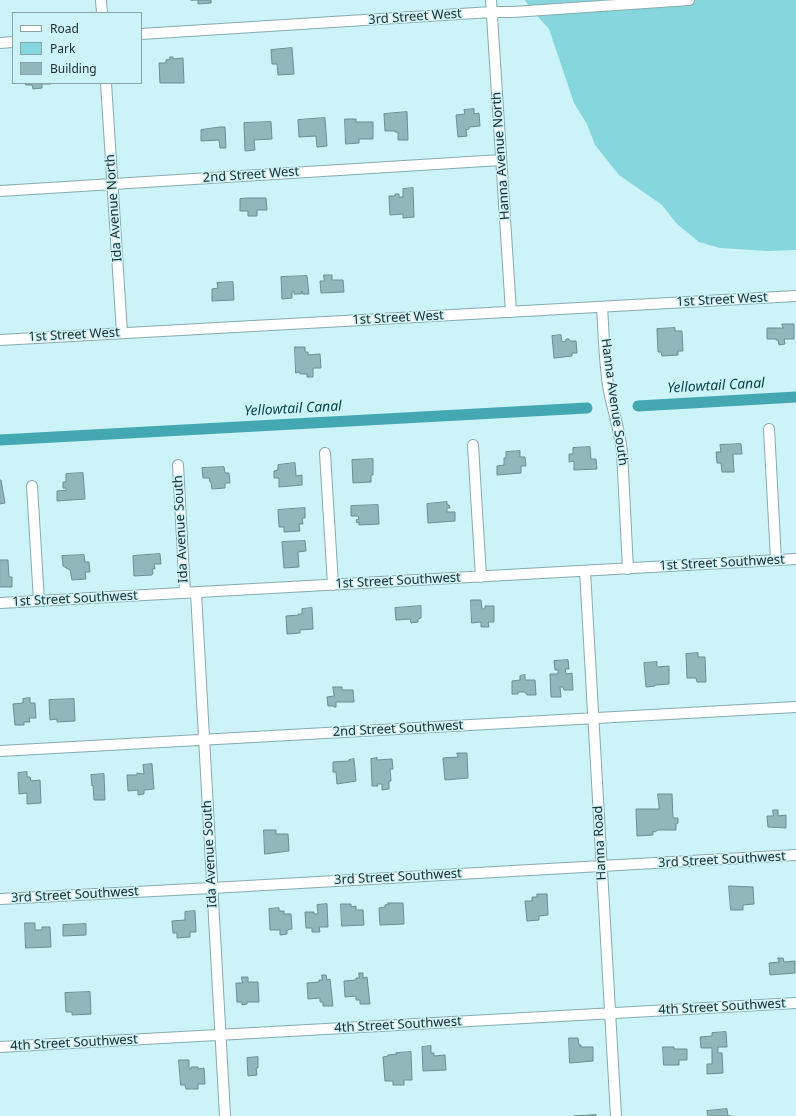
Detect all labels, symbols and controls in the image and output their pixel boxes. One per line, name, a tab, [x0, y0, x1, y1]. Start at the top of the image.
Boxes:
street label: 3rd Street West	[368, 6, 462, 28]
legend	[12, 12, 142, 84]
text: Road	[50, 20, 79, 37]
text: Park	[50, 40, 75, 57]
text: Building	[50, 60, 97, 77]
street label: Hanna Avenue North	[489, 91, 513, 221]
street label: Ida Avenue North	[102, 154, 126, 262]
street label: 2nd Street West	[202, 164, 300, 186]
street label: 1st Street West	[676, 290, 768, 310]
street label: 1st Street West	[352, 308, 444, 328]
street label: 1st Street West	[28, 325, 120, 345]
street label: Hanna Avenue South	[597, 337, 631, 467]
water label: Yellowtail Canal	[667, 375, 765, 397]
water label: Yellowtail Canal	[244, 398, 342, 420]
street label: Ida Avenue South	[170, 475, 192, 583]
street label: 1st Street Southwest	[659, 552, 785, 574]
street label: 1st Street Southwest	[335, 570, 461, 592]
street label: 1st Street Southwest	[12, 588, 138, 610]
street label: 2nd Street Southwest	[332, 718, 464, 740]
street label: Ida Avenue South	[199, 800, 221, 908]
street label: Hanna Road	[590, 805, 610, 881]
street label: 3rd Street Southwest	[658, 849, 786, 871]
street label: 3rd Street Southwest	[334, 866, 462, 888]
street label: 3rd Street Southwest	[11, 884, 139, 906]
street label: 4th Street Southwest	[658, 996, 786, 1018]
street label: 4th Street Southwest	[334, 1014, 462, 1036]
street label: 4th Street Southwest	[10, 1032, 138, 1054]

